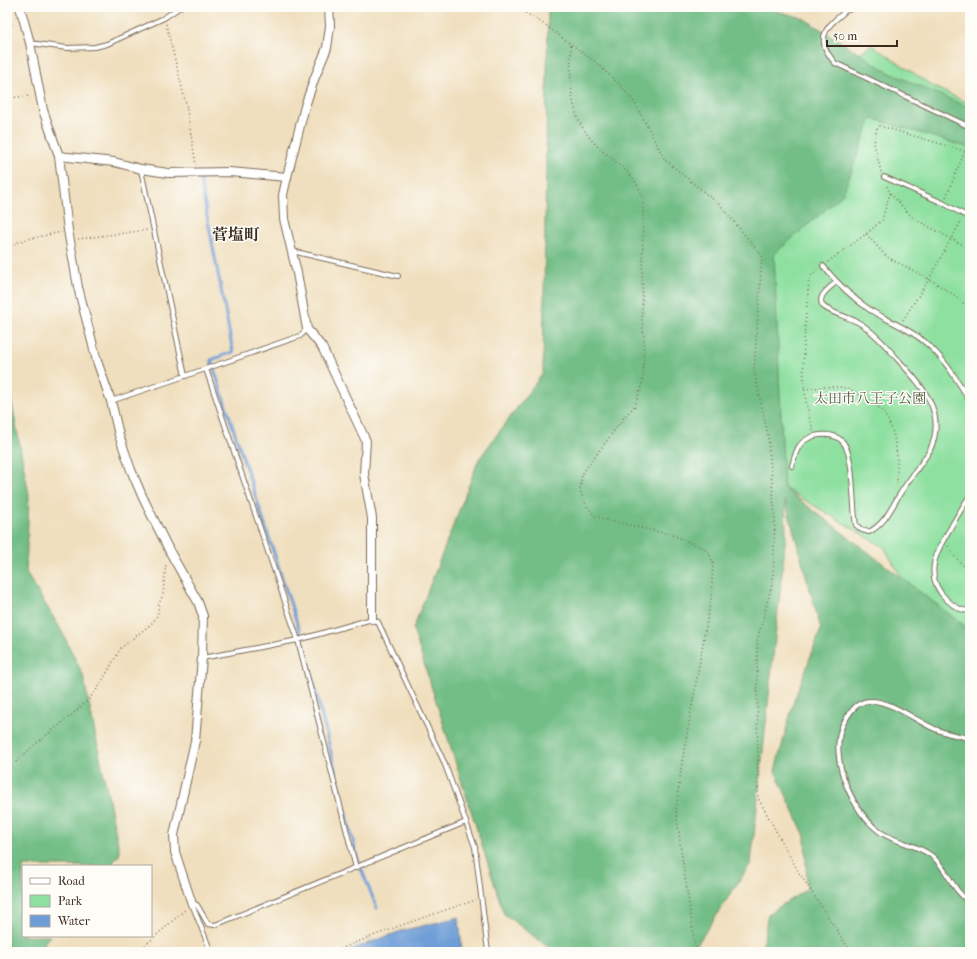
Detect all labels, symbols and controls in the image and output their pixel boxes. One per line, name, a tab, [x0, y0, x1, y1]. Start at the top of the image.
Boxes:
scale bar	[827, 22, 897, 48]
text: 50 m	[833, 29, 857, 43]
district label: 菅塩町	[212, 225, 260, 244]
park label: 太田市八王子公園	[814, 390, 926, 407]
legend	[22, 865, 152, 937]
text: Road	[58, 874, 85, 888]
text: Park	[58, 894, 83, 908]
text: Water	[57, 914, 91, 928]

